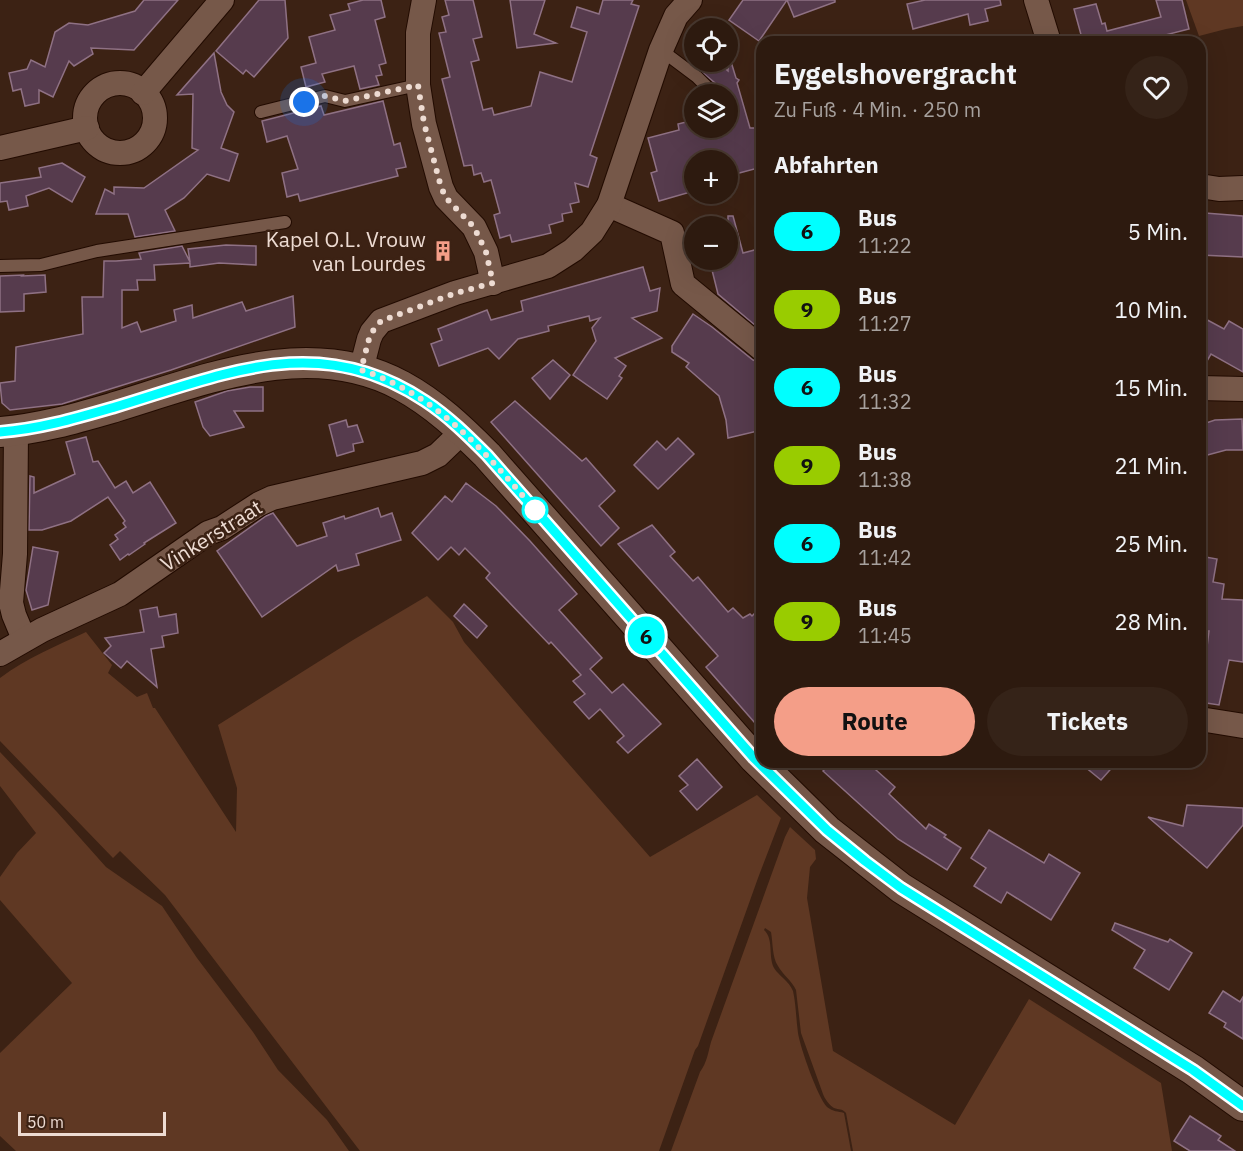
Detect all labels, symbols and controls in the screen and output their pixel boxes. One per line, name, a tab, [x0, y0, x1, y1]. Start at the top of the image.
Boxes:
map controls	[684, 18, 738, 270]
button: locate	[684, 18, 738, 72]
text: Eygelshovergracht	[774, 55, 1017, 92]
button: heart	[1125, 56, 1188, 119]
button: layers	[684, 84, 738, 138]
your location	[289, 87, 319, 117]
text: Zu Fuß · 4 Min. · 250 m	[774, 96, 981, 123]
button: +	[684, 150, 738, 204]
text: Abfahrten	[774, 150, 879, 179]
text: Bus	[858, 203, 897, 232]
button: −	[684, 216, 738, 270]
text: 6	[801, 217, 813, 245]
text: 5 Min.	[1128, 217, 1188, 246]
place label: Kapel O.L. Vrouw van Lourdes	[266, 225, 426, 277]
text: 11:22	[858, 232, 912, 259]
building icon: Kapel O.L. Vrouw van Lourdes	[431, 239, 455, 263]
text: Bus	[858, 281, 897, 310]
text: 9	[801, 295, 813, 323]
text: 10 Min.	[1115, 295, 1188, 324]
text: 11:27	[858, 310, 912, 337]
text: Bus	[858, 359, 897, 388]
text: 6	[801, 373, 813, 401]
text: 15 Min.	[1115, 373, 1188, 402]
text: 11:32	[858, 388, 912, 415]
text: Bus	[858, 437, 897, 466]
text: 9	[801, 451, 813, 479]
text: 21 Min.	[1115, 451, 1188, 480]
text: 11:38	[858, 466, 912, 493]
street label: Vinkerstraat	[155, 493, 267, 577]
unlabelled marker	[522, 497, 548, 523]
text: Bus	[858, 515, 897, 544]
text: 6	[801, 529, 813, 557]
text: 25 Min.	[1115, 529, 1188, 558]
text: 11:42	[858, 544, 912, 571]
text: Bus	[858, 593, 897, 622]
text: 9	[801, 607, 813, 635]
text: 28 Min.	[1115, 607, 1188, 636]
line badge: 6	[626, 616, 666, 656]
text: 6	[640, 622, 652, 650]
text: 11:45	[858, 622, 912, 649]
button: Route	[774, 687, 975, 756]
button: Tickets	[987, 687, 1188, 756]
scale bar	[18, 1109, 166, 1136]
text: 50 m	[27, 1112, 64, 1132]

